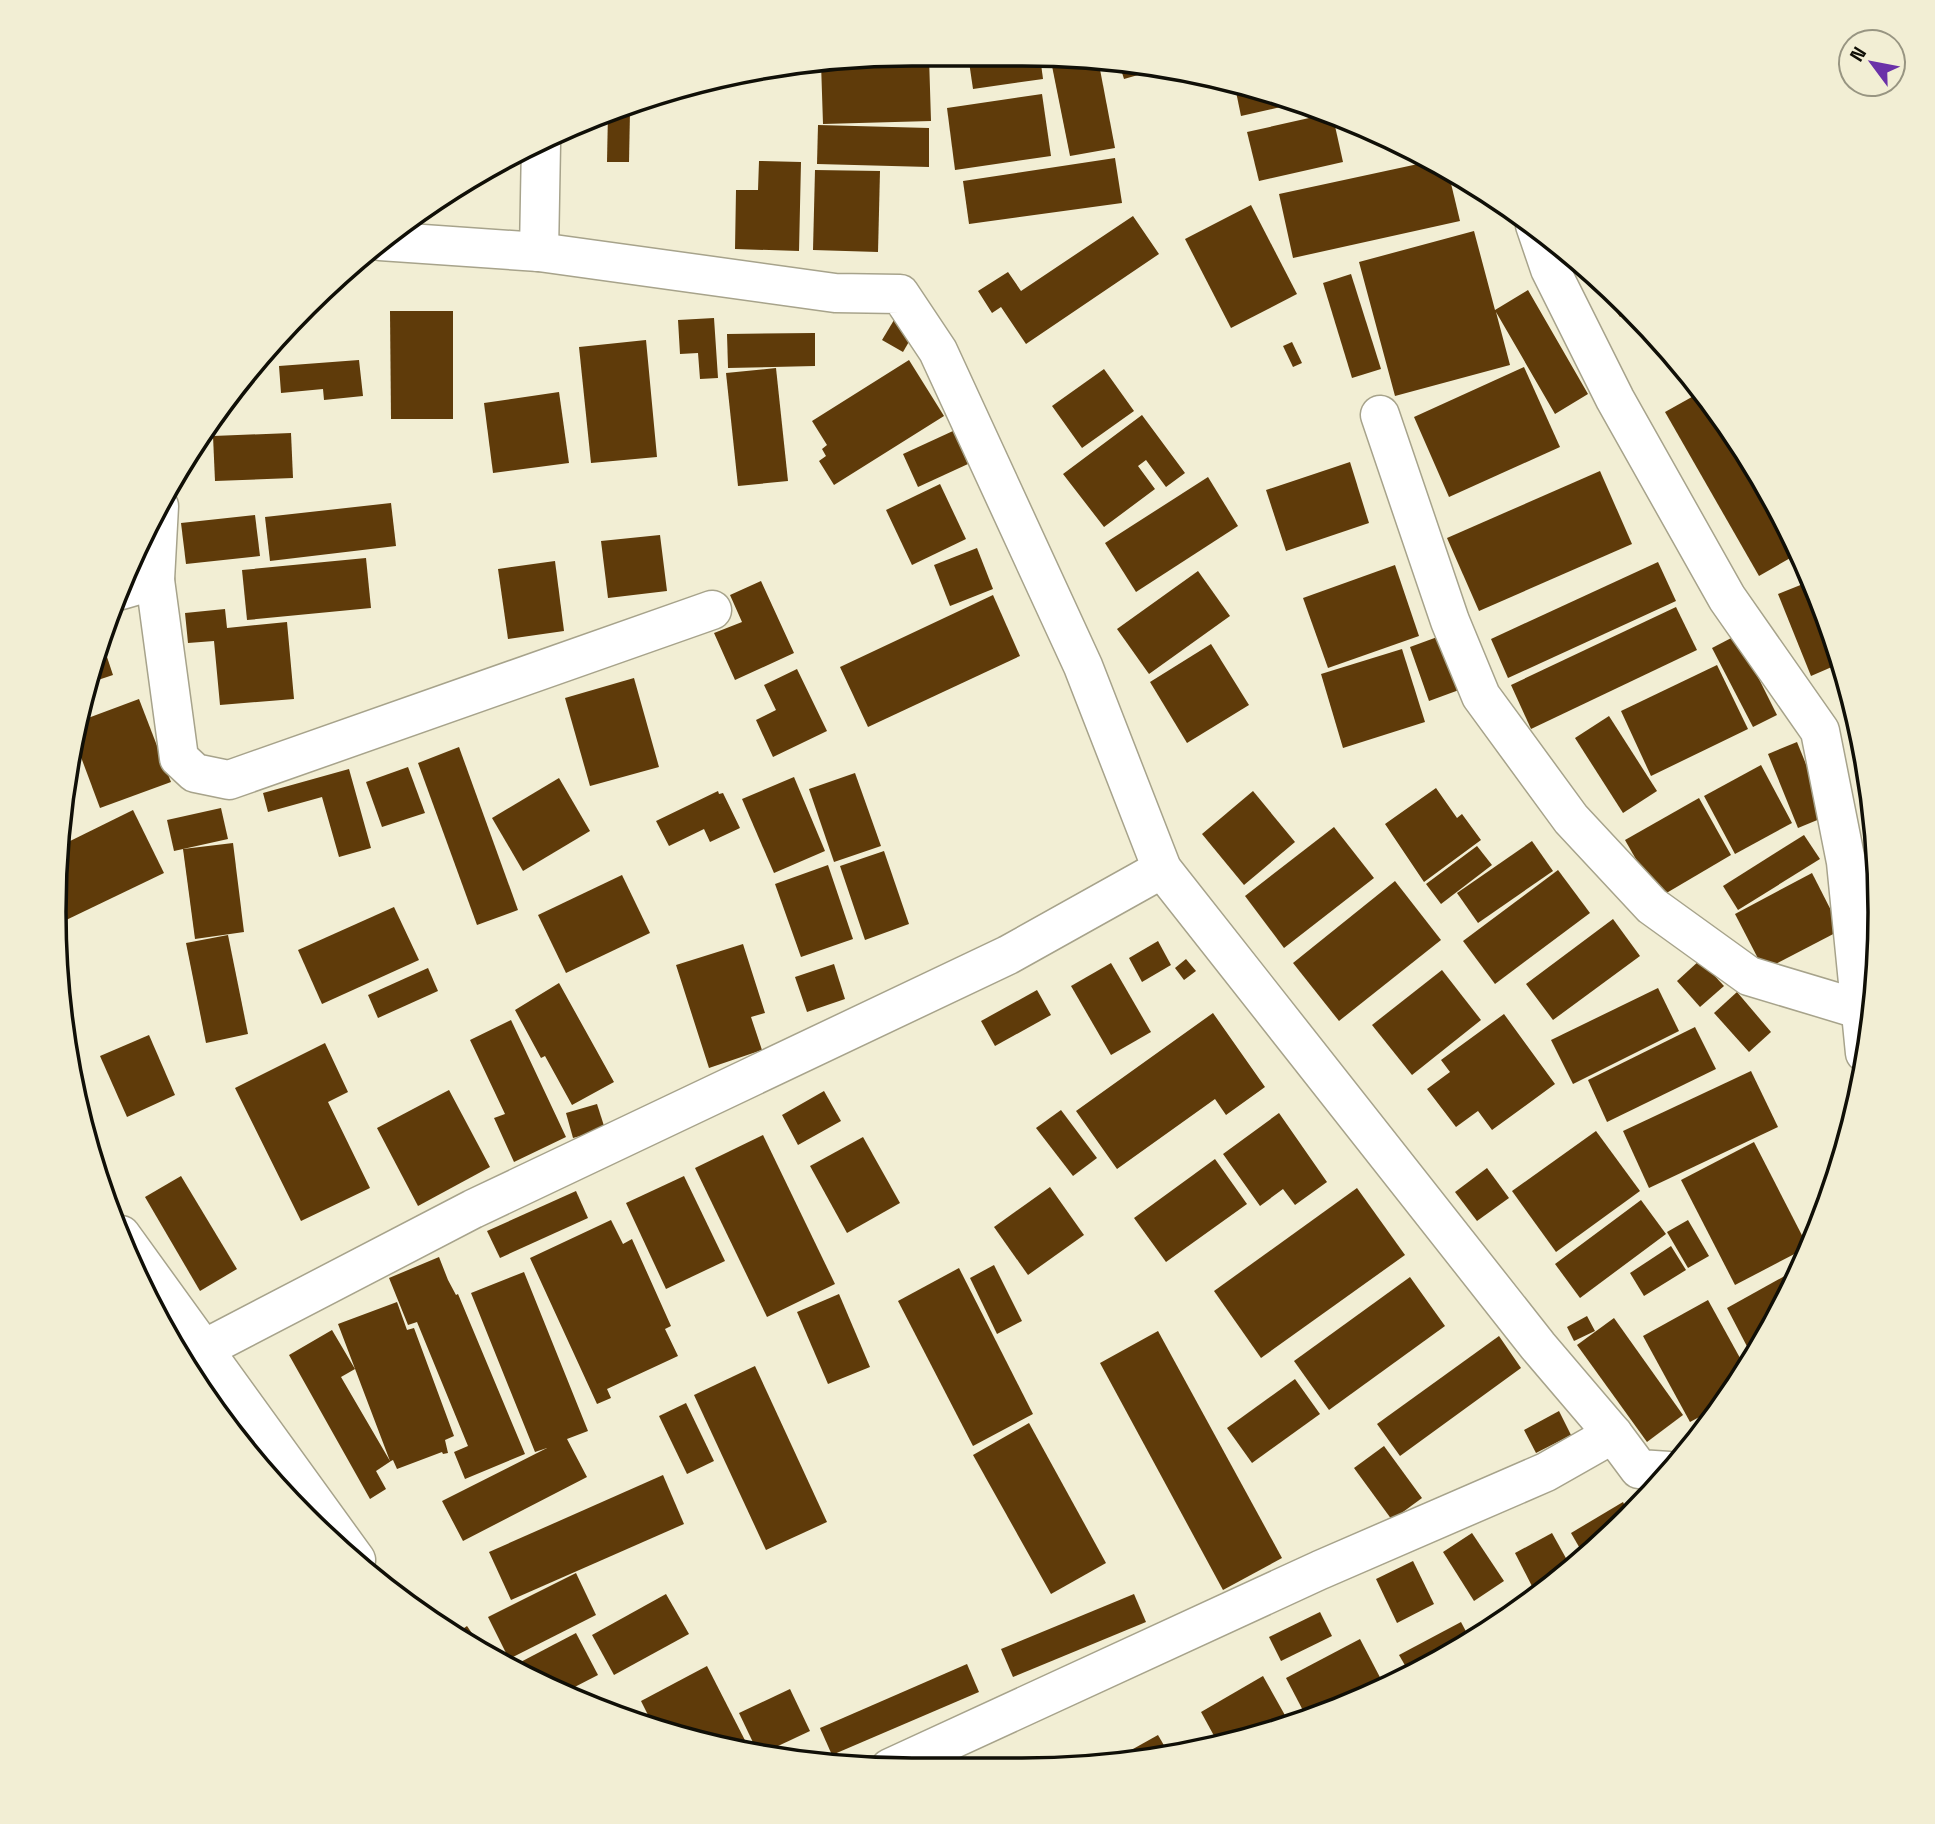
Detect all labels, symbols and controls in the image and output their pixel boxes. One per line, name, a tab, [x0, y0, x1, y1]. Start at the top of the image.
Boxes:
north arrow	[1837, 28, 1907, 98]
text: N	[1844, 42, 1872, 66]

